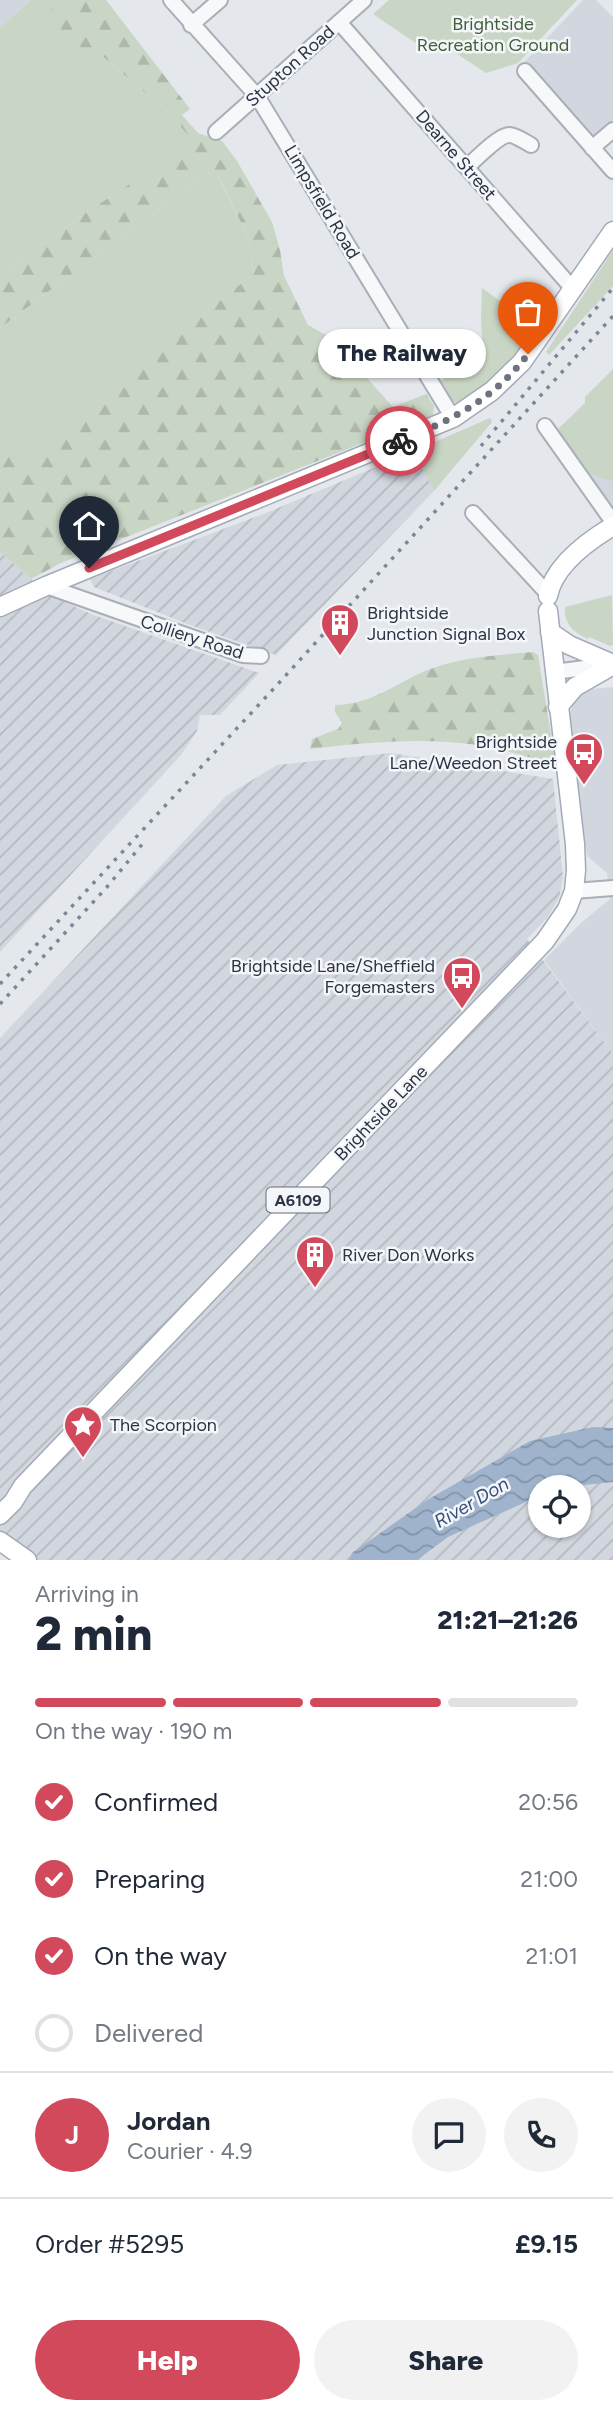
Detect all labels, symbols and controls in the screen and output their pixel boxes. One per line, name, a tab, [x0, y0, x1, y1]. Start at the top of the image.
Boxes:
park label: Brightside Recreation Ground	[417, 13, 569, 56]
street label: Stupton Road	[241, 20, 339, 112]
street label: Dearne Street	[411, 105, 501, 205]
street label: Limpsfield Road	[279, 141, 365, 263]
pin	[498, 282, 558, 354]
icon: bag	[509, 293, 547, 331]
callout: The Railway	[318, 330, 486, 378]
text: The Railway	[337, 339, 467, 367]
courier	[365, 406, 435, 476]
icon: bike	[381, 422, 419, 460]
pin	[59, 496, 119, 568]
icon: home	[70, 507, 108, 545]
building icon: Brightside Junction Signal Box	[319, 602, 361, 657]
place label: Brightside Junction Signal Box	[367, 602, 526, 645]
street label: Colliery Road	[138, 610, 246, 664]
place label: Brightside Lane/Weedon Street	[390, 731, 557, 774]
bus stop icon: Brightside Lane/Weedon Street	[563, 731, 605, 786]
place label: Brightside Lane/Sheffield Forgemasters	[231, 955, 435, 998]
bus stop icon: Brightside Lane/Sheffield Forgemasters	[441, 955, 483, 1010]
street label: Brightside Lane	[330, 1060, 432, 1165]
road number: A6109	[266, 1188, 330, 1212]
building icon: River Don Works	[294, 1234, 336, 1289]
place label: River Don Works	[342, 1244, 474, 1266]
place icon: The Scorpion	[62, 1404, 104, 1459]
place label: The Scorpion	[110, 1414, 217, 1436]
water label: River Don	[430, 1472, 513, 1533]
map controls	[528, 1475, 591, 1538]
button: locate	[528, 1475, 591, 1538]
text: Arriving in	[35, 1580, 139, 1608]
text: 21:21–21:26	[437, 1604, 578, 1636]
text: 2 min	[35, 1606, 152, 1662]
text: On the way · 190 m	[35, 1717, 232, 1745]
icon: check	[35, 1783, 73, 1821]
text: Confirmed	[94, 1786, 218, 1818]
text: 20:56	[518, 1788, 578, 1816]
icon: check	[35, 1860, 73, 1898]
text: Preparing	[94, 1863, 205, 1895]
text: 21:00	[520, 1865, 578, 1893]
icon: check	[35, 1937, 73, 1975]
text: On the way	[94, 1940, 227, 1972]
text: 21:01	[526, 1942, 578, 1970]
text: Delivered	[94, 2017, 203, 2049]
button: chat	[412, 2098, 486, 2172]
button: phone	[504, 2098, 578, 2172]
text: Jordan	[127, 2105, 210, 2137]
text: J	[65, 2119, 79, 2151]
text: Courier · 4.9	[127, 2137, 253, 2165]
text: Order #5295	[35, 2228, 184, 2260]
text: £9.15	[515, 2228, 578, 2260]
button: Help	[35, 2320, 300, 2400]
button: Share	[314, 2320, 578, 2400]

